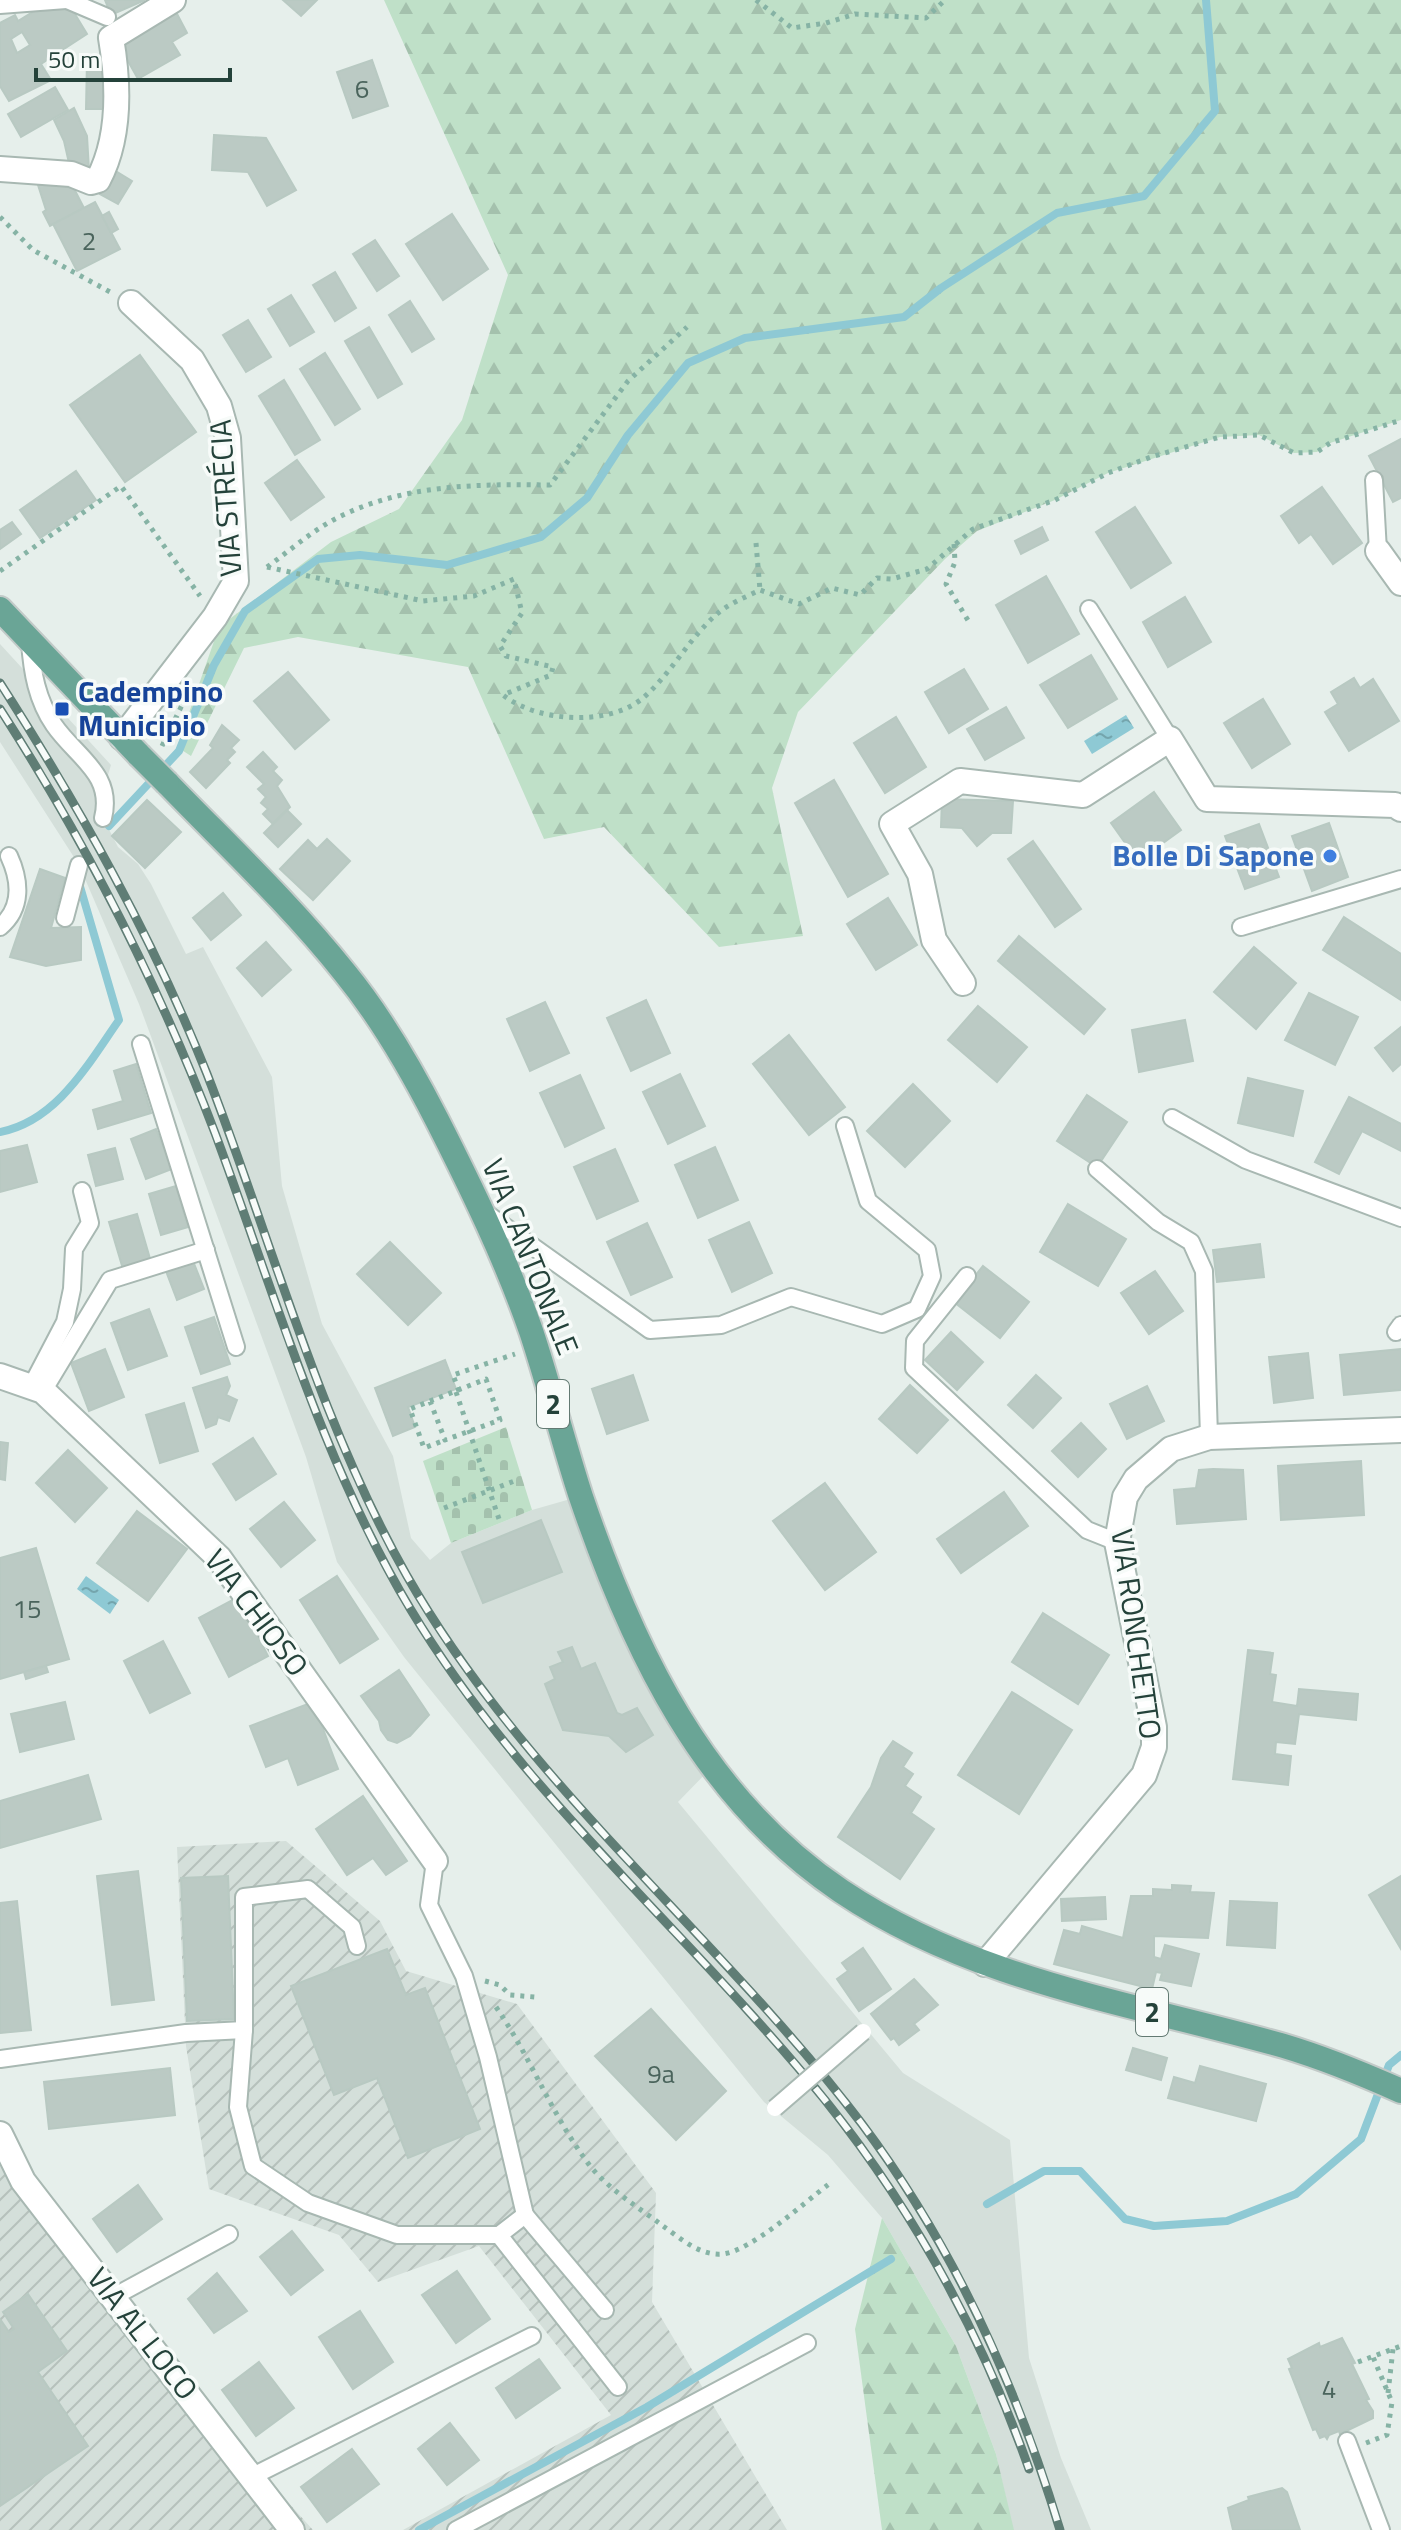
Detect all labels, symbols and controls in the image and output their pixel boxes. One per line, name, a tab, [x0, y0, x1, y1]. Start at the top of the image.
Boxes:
scale bar	[36, 32, 230, 82]
text: 50 m	[48, 41, 100, 77]
house number: 6	[355, 69, 369, 108]
house number: 2	[82, 221, 96, 260]
street label: VIA STRÉCIA	[197, 418, 253, 578]
place label: Cadempino Municipio	[78, 668, 223, 748]
marker: Cadempino Municipio	[53, 700, 71, 718]
place label: Bolle Di Sapone	[1112, 832, 1314, 878]
marker: Bolle Di Sapone	[1321, 847, 1339, 865]
street label: VIA CANTONALE	[471, 1152, 591, 1362]
road number: 2	[537, 1380, 569, 1428]
street label: VIA RONCHETTO	[1099, 1526, 1175, 1742]
street label: VIA CHIOSO	[194, 1539, 320, 1686]
house number: 15	[12, 1589, 42, 1628]
road number: 2	[1136, 1988, 1168, 2036]
house number: 9a	[647, 2054, 675, 2093]
street label: VIA AL LOCO	[76, 2257, 209, 2410]
house number: 4	[1322, 2369, 1336, 2408]

